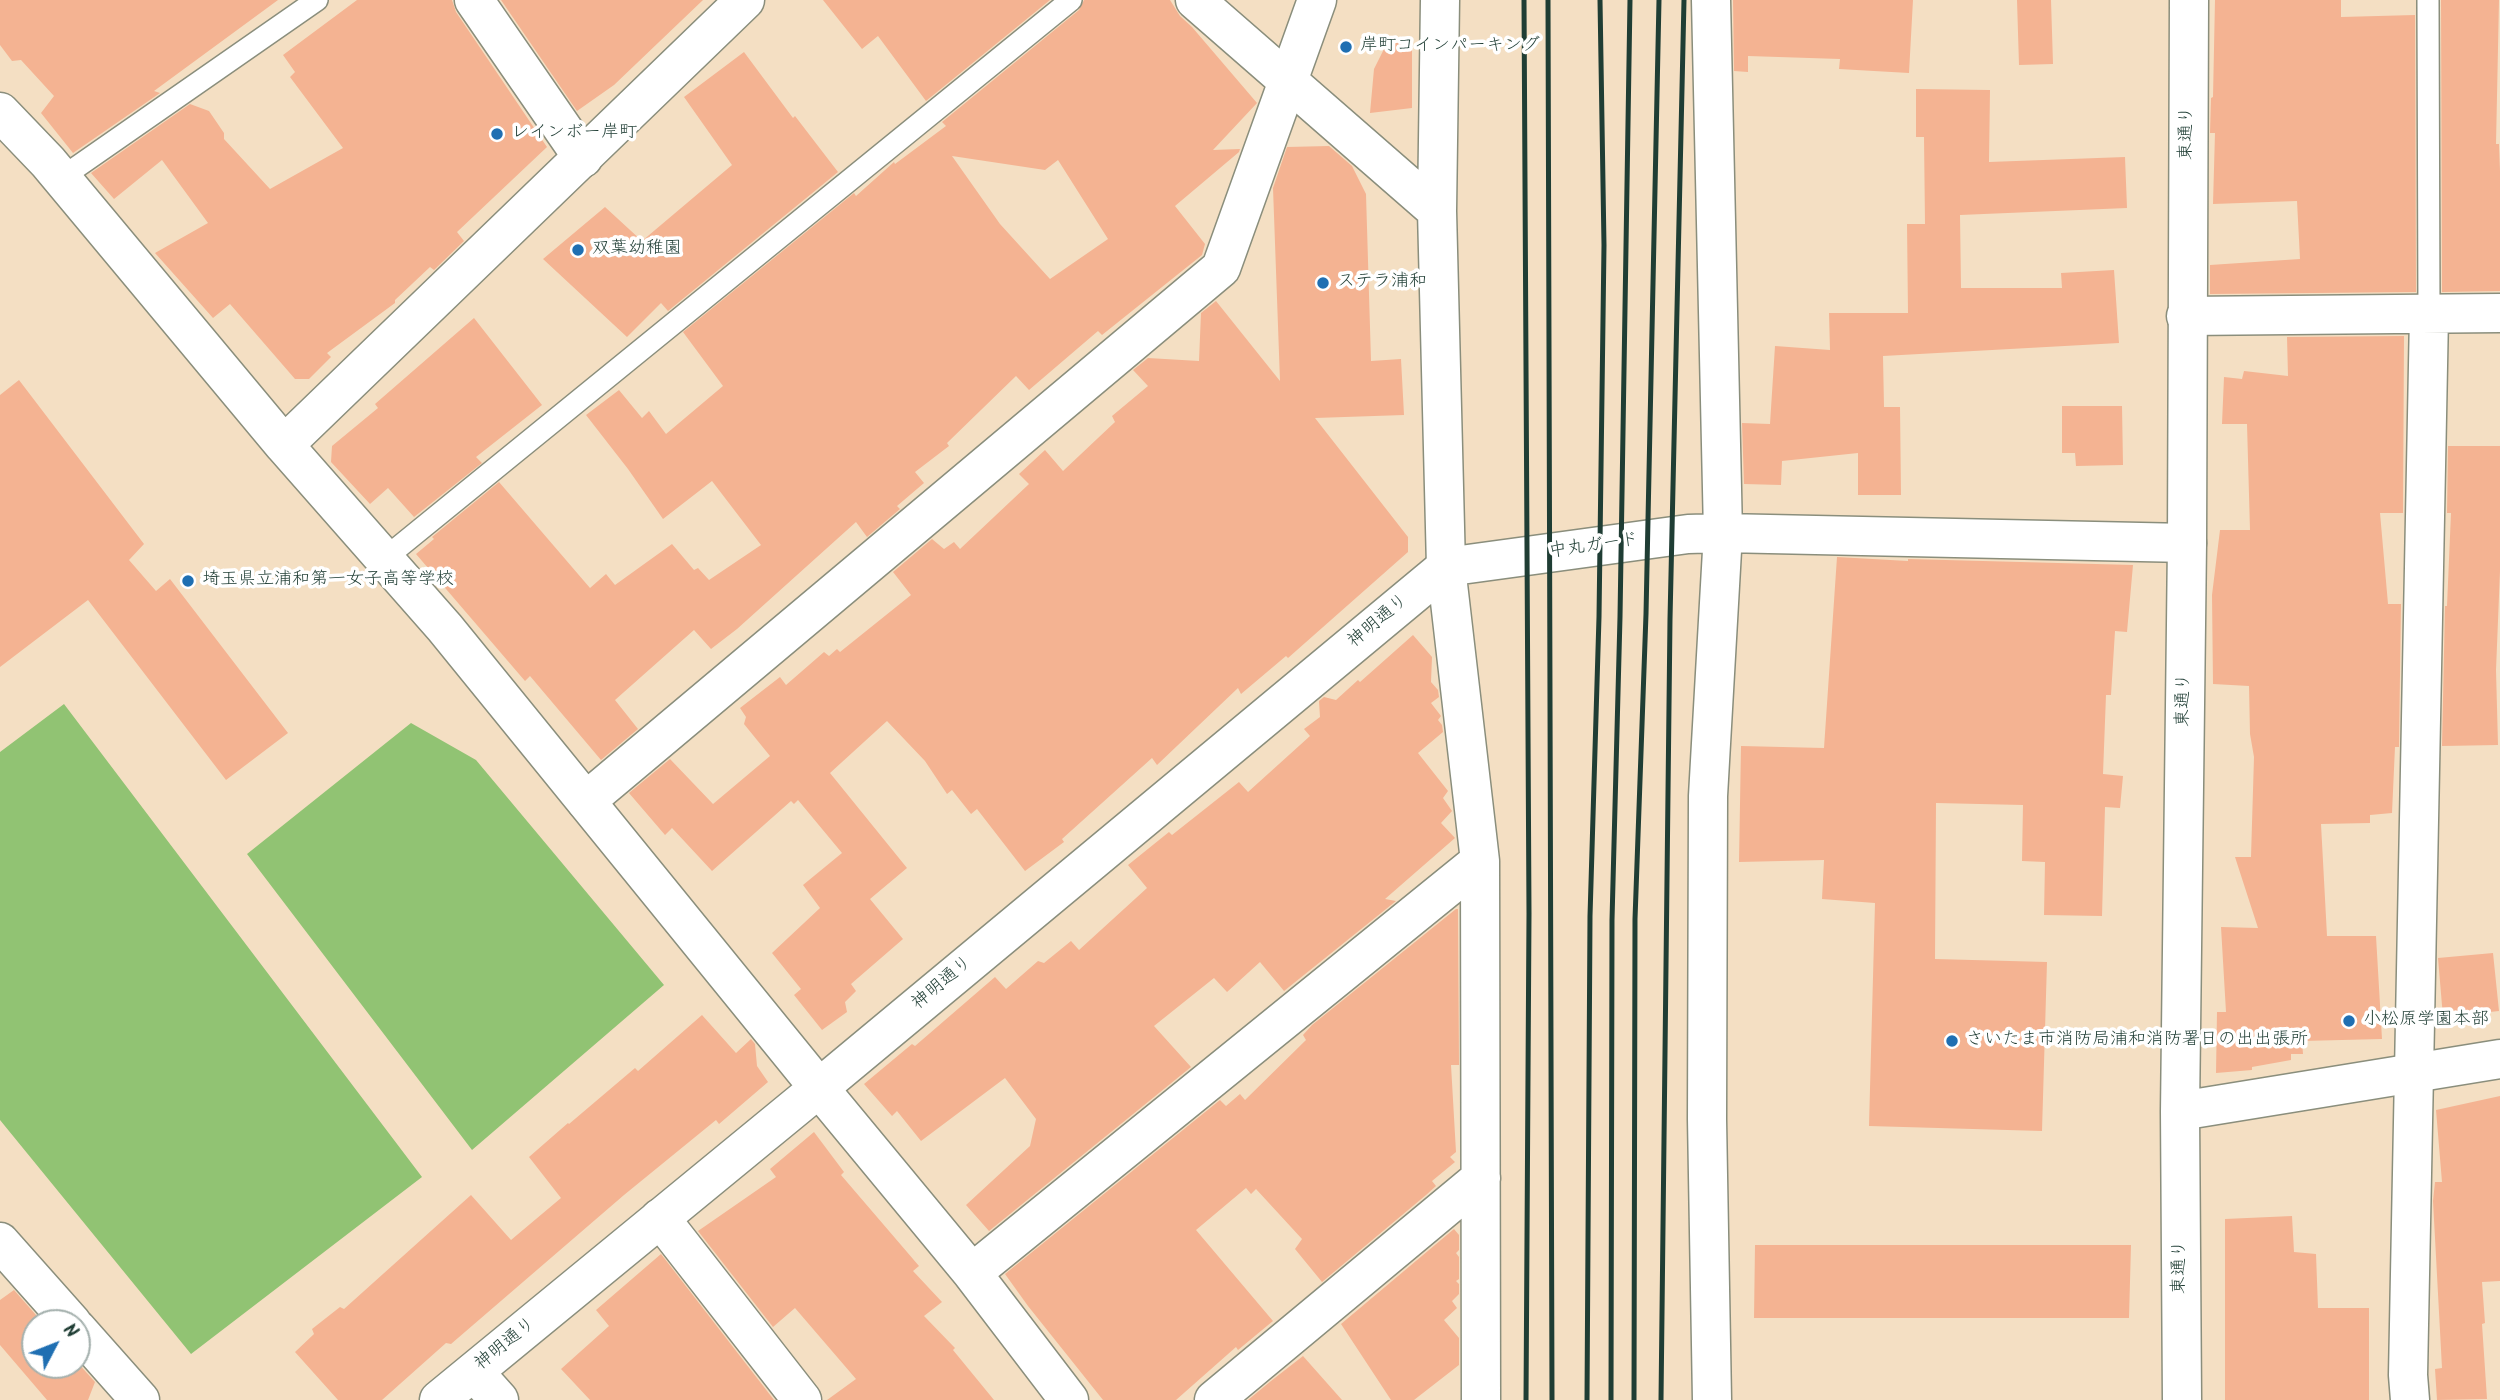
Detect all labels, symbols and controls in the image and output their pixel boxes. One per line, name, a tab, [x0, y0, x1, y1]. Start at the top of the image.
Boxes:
place label: 岸町コインパーキング	[1360, 36, 1540, 58]
marker: 岸町コインパーキング	[1338, 39, 1354, 55]
street label: 東通り	[2177, 106, 2199, 160]
place label: レインボー岸町	[511, 123, 637, 145]
marker: レインボー岸町	[489, 126, 505, 142]
place label: 双葉幼稚園	[592, 239, 682, 261]
marker: 双葉幼稚園	[570, 242, 586, 258]
place label: ステラ浦和	[1337, 272, 1427, 294]
marker: ステラ浦和	[1315, 275, 1331, 291]
street label: 中丸ガード	[1548, 530, 1640, 564]
place label: 埼玉県立浦和第一女子高等学校	[202, 570, 454, 592]
marker: 埼玉県立浦和第一女子高等学校	[180, 573, 196, 589]
street label: 神明通り	[1344, 591, 1414, 653]
street label: 東通り	[2174, 673, 2196, 727]
street label: 神明通り	[908, 953, 978, 1015]
place label: 小松原学園本部	[2363, 1010, 2489, 1032]
marker: 小松原学園本部	[2341, 1013, 2357, 1029]
place label: さいたま市消防局浦和消防署日の出出張所	[1966, 1030, 2308, 1052]
marker: さいたま市消防局浦和消防署日の出出張所	[1944, 1033, 1960, 1049]
street label: 東通り	[2170, 1240, 2192, 1294]
north arrow	[21, 1309, 91, 1379]
street label: 神明通り	[471, 1314, 541, 1376]
text: N	[55, 1317, 85, 1346]

